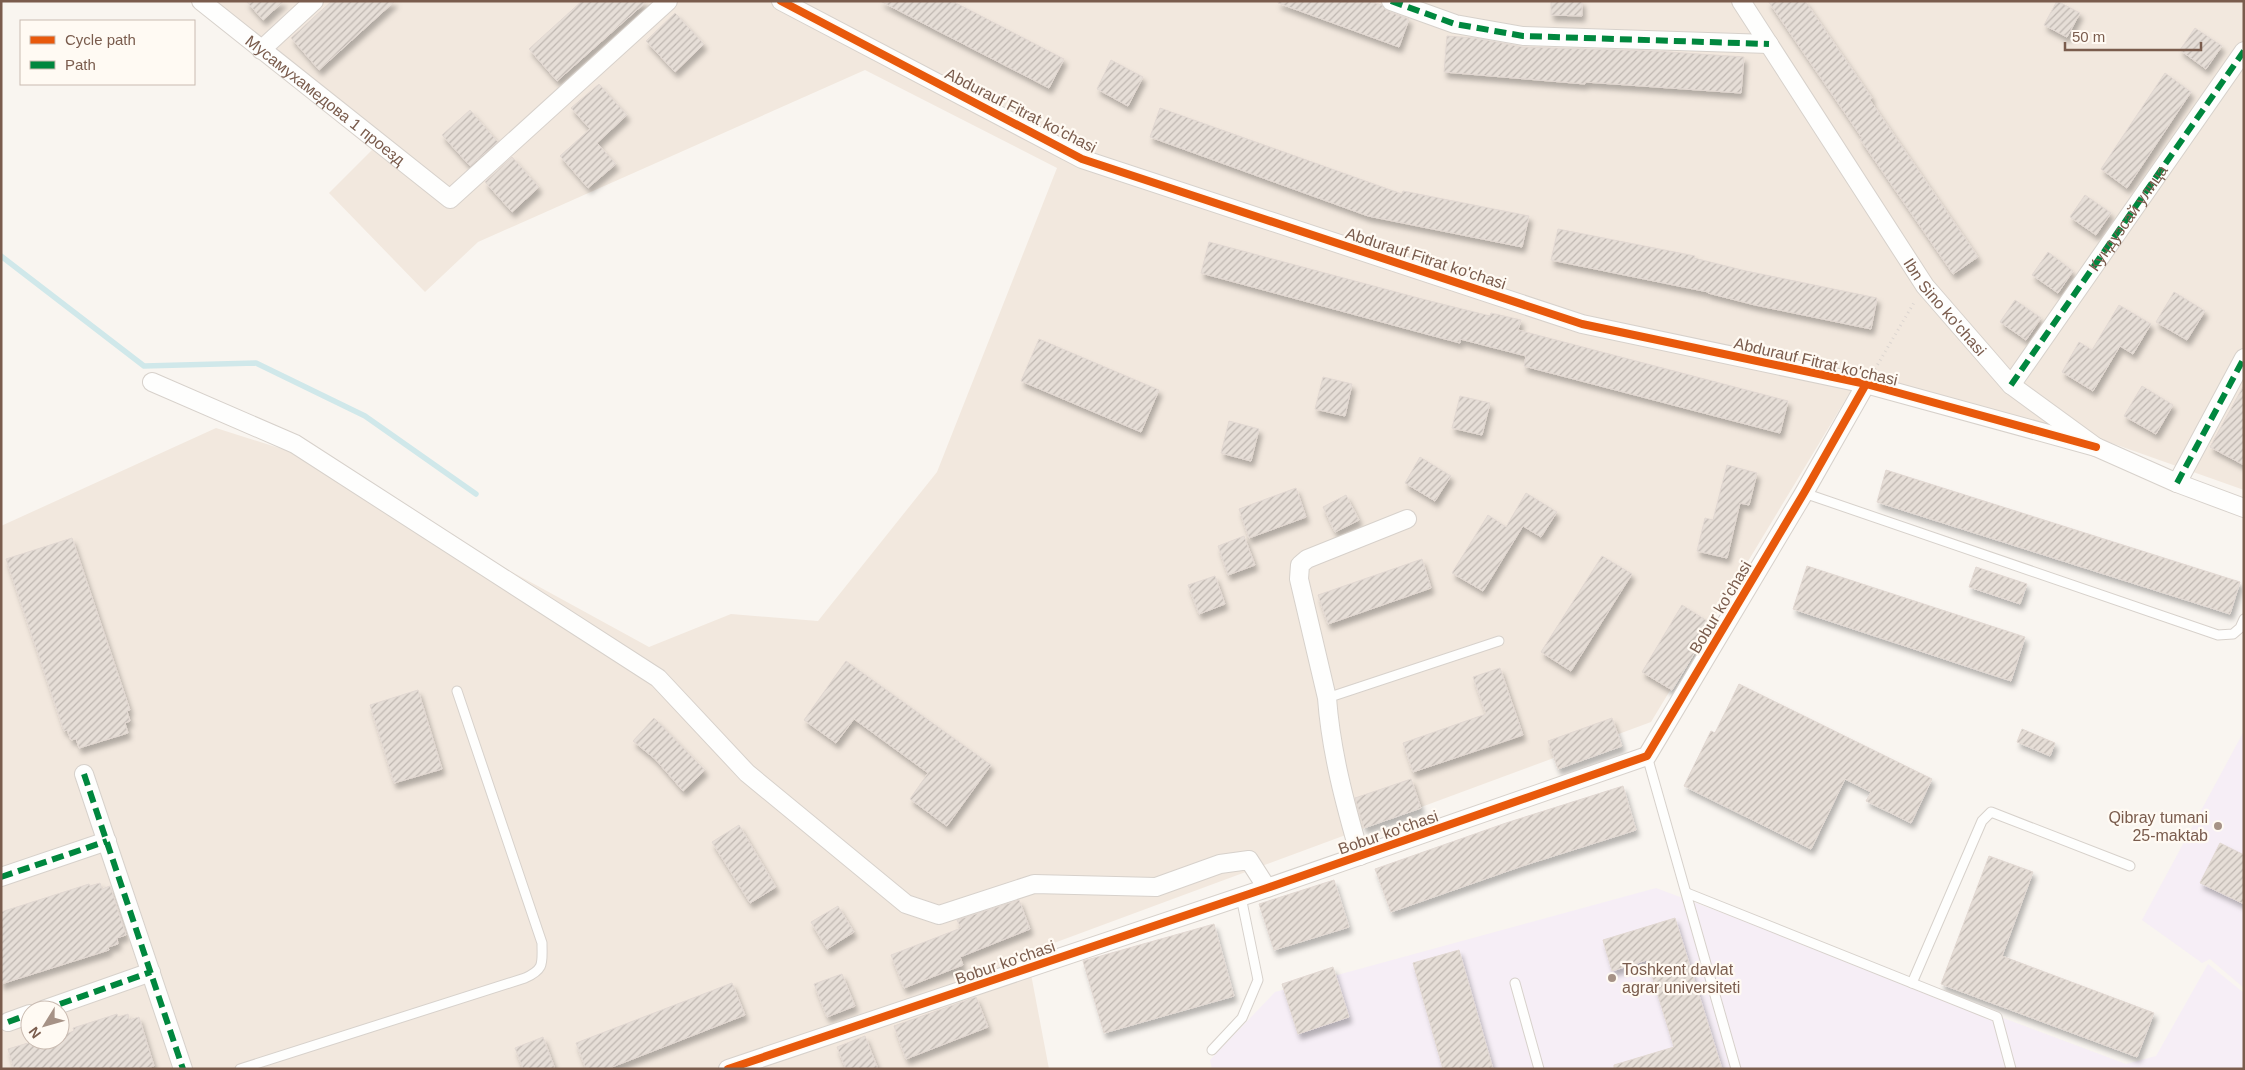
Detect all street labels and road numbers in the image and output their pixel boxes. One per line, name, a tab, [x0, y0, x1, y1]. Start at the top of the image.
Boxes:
street label: Мусамухамедова 1 проезд	[242, 32, 409, 169]
street label: Abdurauf Fitrat ko'chasi	[942, 65, 1099, 156]
street label: Кундузсай улица	[2085, 162, 2171, 274]
street label: Abdurauf Fitrat ko'chasi	[1344, 224, 1508, 292]
street label: Ibn Sino ko'chasi	[1900, 255, 1989, 359]
street label: Abdurauf Fitrat ko'chasi	[1732, 334, 1899, 389]
street label: Bobur ko'chasi	[1686, 558, 1755, 656]
street label: Bobur ko'chasi	[1336, 807, 1440, 858]
street label: Bobur ko'chasi	[953, 937, 1057, 988]

